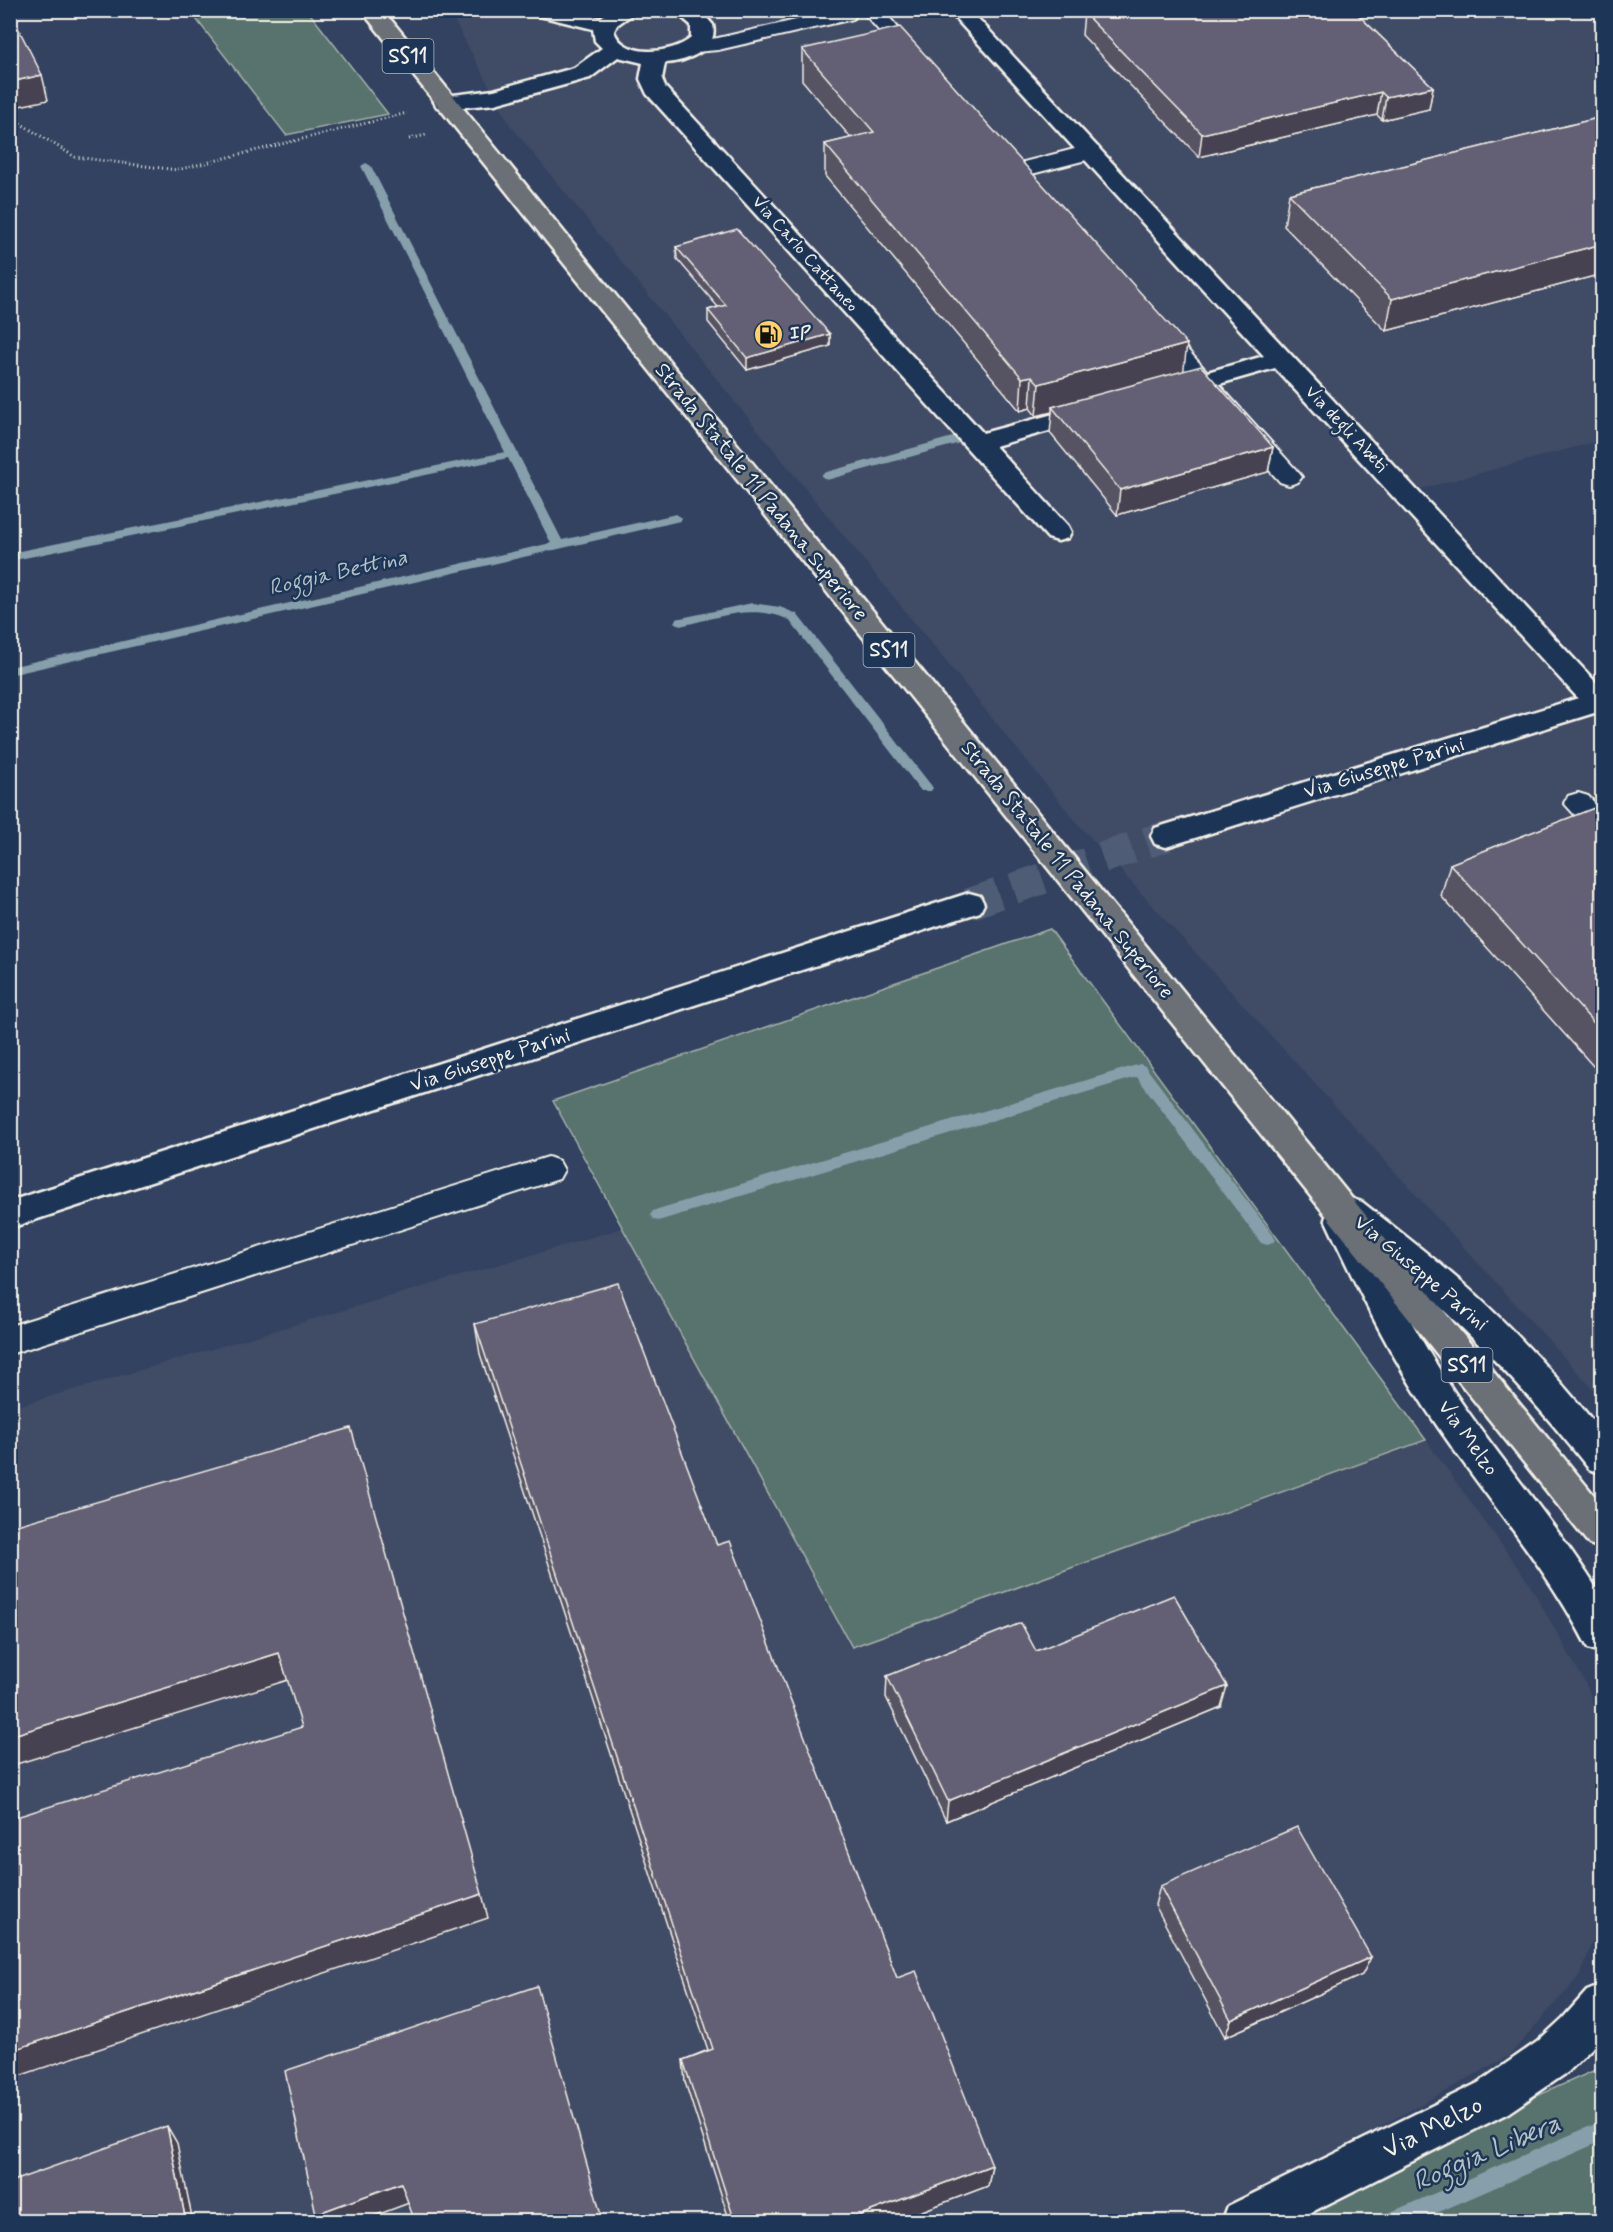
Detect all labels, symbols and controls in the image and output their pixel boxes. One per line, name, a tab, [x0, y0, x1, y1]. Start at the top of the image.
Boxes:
road number: SS11	[382, 39, 434, 73]
street label: Via Carlo Cattaneo	[746, 191, 864, 317]
fuel station icon: IP	[753, 318, 785, 350]
place label: IP	[790, 322, 811, 346]
street label: Strada Statale 11 Padana Superiore	[648, 357, 874, 627]
street label: Via degli Abeti	[1298, 380, 1393, 479]
water label: Roggia Bettina	[266, 543, 411, 605]
road number: SS11	[864, 633, 914, 667]
street label: Via Giuseppe Parini	[1300, 730, 1468, 806]
street label: Strada Statale 11 Padana Superiore	[954, 735, 1180, 1005]
street label: Via Giuseppe Parini	[406, 1021, 574, 1099]
street label: Via Giuseppe Parini	[1348, 1209, 1494, 1337]
road number: SS11	[1442, 1348, 1492, 1382]
street label: Via Melzo	[1431, 1394, 1505, 1482]
street label: Via Melzo	[1377, 2088, 1489, 2168]
water label: Roggia Libera	[1408, 2106, 1567, 2203]

